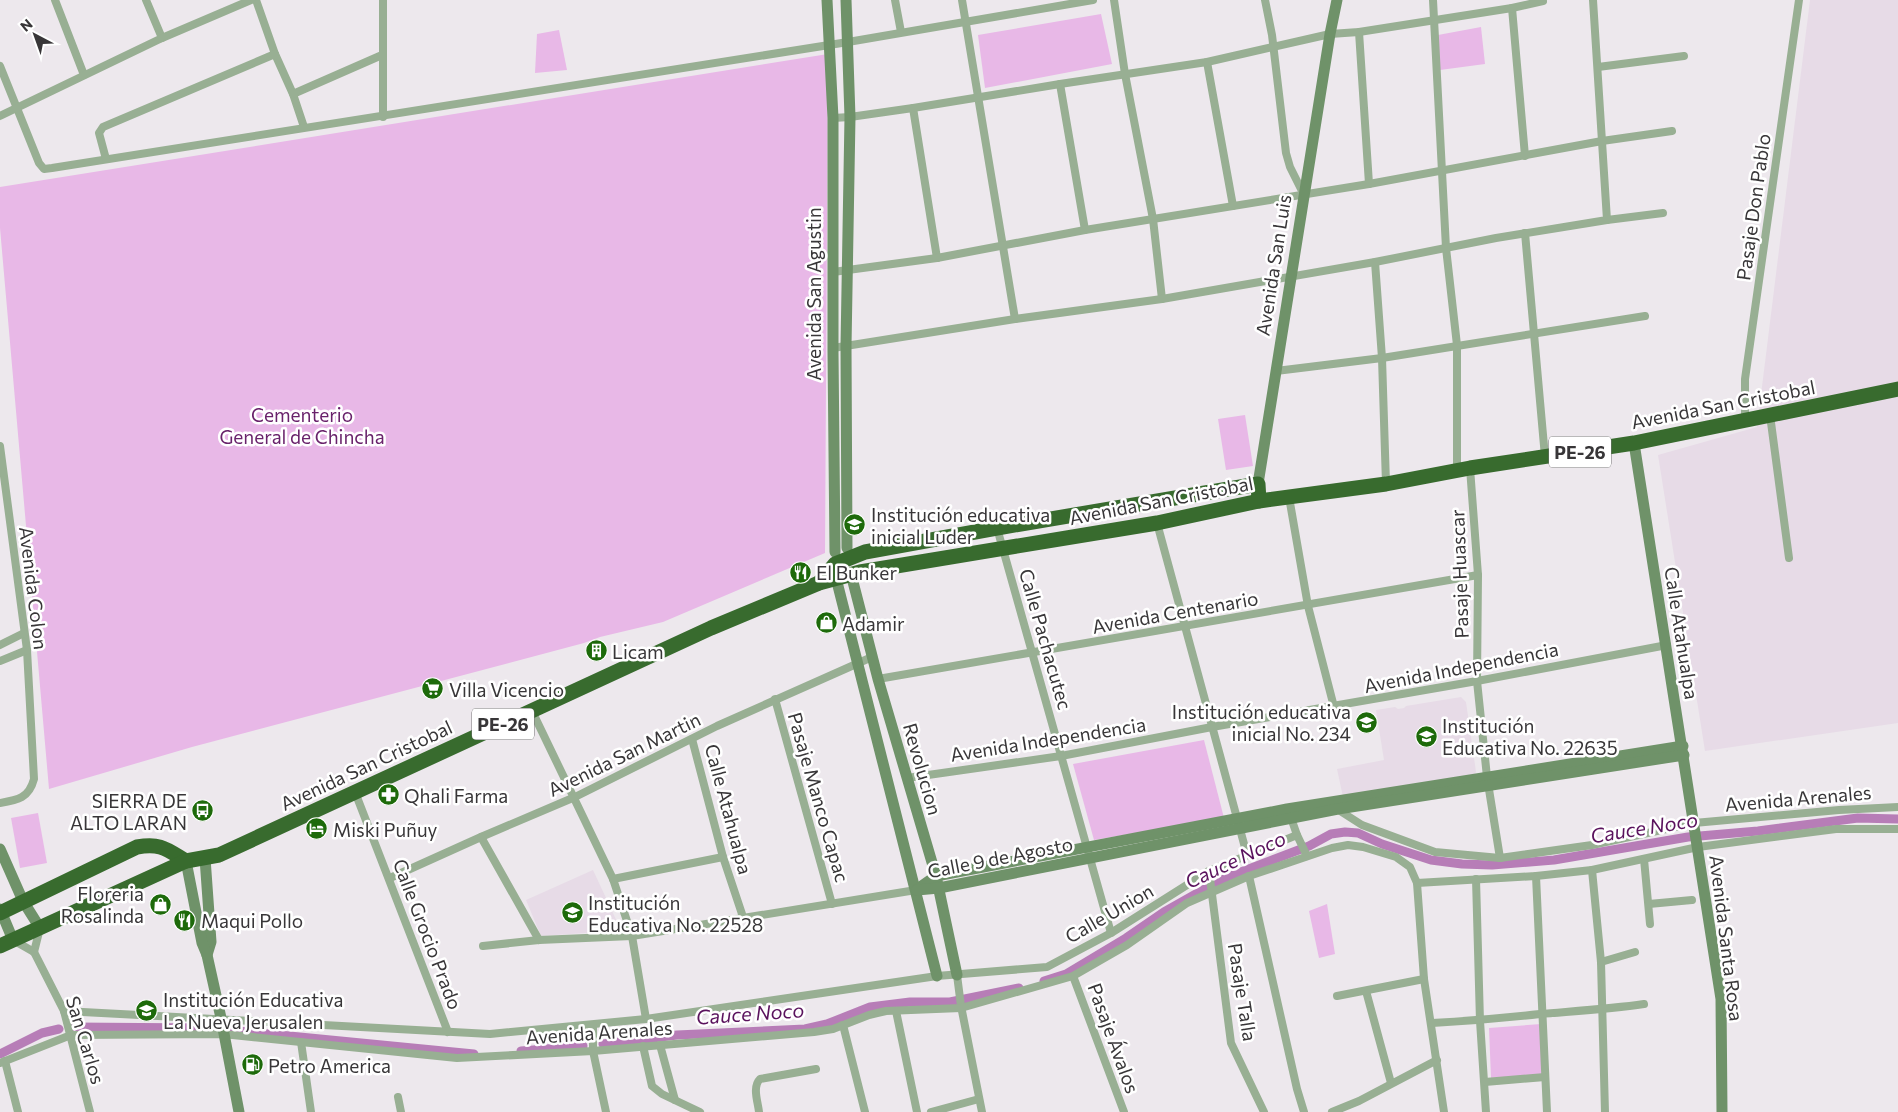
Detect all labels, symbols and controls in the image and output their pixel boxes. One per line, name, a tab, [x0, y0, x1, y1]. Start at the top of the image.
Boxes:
north arrow	[10, 10, 60, 60]
text: N	[17, 15, 36, 35]
street label: Pasaje Don Pablo	[1731, 132, 1775, 282]
street label: Avenida San Luis	[1250, 193, 1296, 337]
street label: Avenida San Agustin	[802, 207, 825, 381]
street label: Avenida San Cristobal	[1629, 375, 1817, 433]
park label: Cementerio General de Chincha	[219, 403, 385, 448]
road number: PE-26	[1549, 437, 1611, 468]
street label: Avenida San Cristobal	[1067, 471, 1255, 529]
place label: Institución educativa inicial Luder	[871, 503, 1050, 548]
street label: Pasaje Huascar	[1445, 509, 1473, 639]
school or university icon: Institución educativa inicial Luder	[843, 513, 867, 537]
street label: Avenida Colon	[15, 525, 53, 651]
restaurant icon: El Bunker	[788, 560, 812, 584]
place label: El Bunker	[816, 561, 897, 584]
street label: Calle Atahualpa	[1660, 565, 1704, 701]
street label: Calle Pachacutec	[1015, 566, 1077, 712]
street label: Avenida Centenario	[1090, 586, 1260, 638]
shop icon: Adamir	[814, 611, 838, 635]
place label: Adamir	[842, 612, 905, 635]
street label: Avenida Independencia	[1362, 637, 1560, 697]
building icon: Licam	[584, 639, 608, 663]
place label: Licam	[612, 640, 664, 663]
supermarket icon: Villa Vicencio	[421, 677, 445, 701]
place label: Villa Vicencio	[449, 678, 564, 701]
place label: Institución educativa inicial No. 234	[1172, 700, 1351, 745]
street label: Avenida San Martin	[544, 707, 704, 801]
road number: PE-26	[472, 709, 534, 740]
street label: Pasaje Manco Capac	[784, 709, 854, 885]
school or university icon: Institución educativa inicial No. 234	[1355, 710, 1379, 734]
street label: Avenida Independencia	[949, 712, 1147, 766]
place label: Institución Educativa No. 22635	[1442, 714, 1618, 759]
street label: Avenida San Cristobal	[276, 715, 456, 815]
street label: Revolucion	[899, 720, 947, 818]
school or university icon: Institución Educativa No. 22635	[1414, 724, 1438, 748]
street label: Calle Atahualpa	[701, 741, 757, 877]
street label: Avenida Arenales	[1724, 780, 1872, 816]
pharmacy icon: Qhali Farma	[376, 783, 400, 807]
place label: Qhali Farma	[404, 784, 508, 807]
place label: SIERRA DE ALTO LARAN	[70, 789, 187, 834]
bus stop icon: SIERRA DE ALTO LARAN	[191, 799, 215, 823]
water label: Cauce Noco	[1589, 807, 1699, 847]
hotel icon: Miski Puñuy	[305, 817, 329, 841]
place label: Miski Puñuy	[333, 818, 438, 841]
water label: Cauce Noco	[1181, 825, 1289, 893]
street label: Calle 9 de Agosto	[925, 832, 1075, 882]
street label: Avenida Santa Rosa	[1705, 854, 1749, 1022]
street label: Calle Grocio Prado	[389, 855, 467, 1013]
street label: Calle Union	[1061, 879, 1157, 947]
place label: Floreria Rosalinda	[61, 882, 144, 927]
place label: Institución Educativa No. 22528	[588, 891, 763, 936]
shop icon: Floreria Rosalinda	[148, 892, 172, 916]
school or university icon: Institución Educativa No. 22528	[560, 901, 584, 925]
restaurant icon: Maqui Pollo	[173, 908, 197, 932]
place label: Maqui Pollo	[201, 909, 303, 932]
street label: Pasaje Talla	[1224, 941, 1262, 1043]
street label: Pasaje Ávalos	[1083, 980, 1145, 1096]
place label: Institución Educativa La Nueva Jerusalen	[163, 988, 343, 1033]
street label: San Carlos	[62, 993, 110, 1087]
water label: Cauce Noco	[695, 997, 805, 1029]
school or university icon: Institución Educativa La Nueva Jerusalen	[135, 998, 159, 1022]
street label: Avenida Arenales	[525, 1015, 673, 1049]
fuel station icon: Petro America	[240, 1053, 264, 1077]
place label: Petro America	[268, 1054, 391, 1077]

